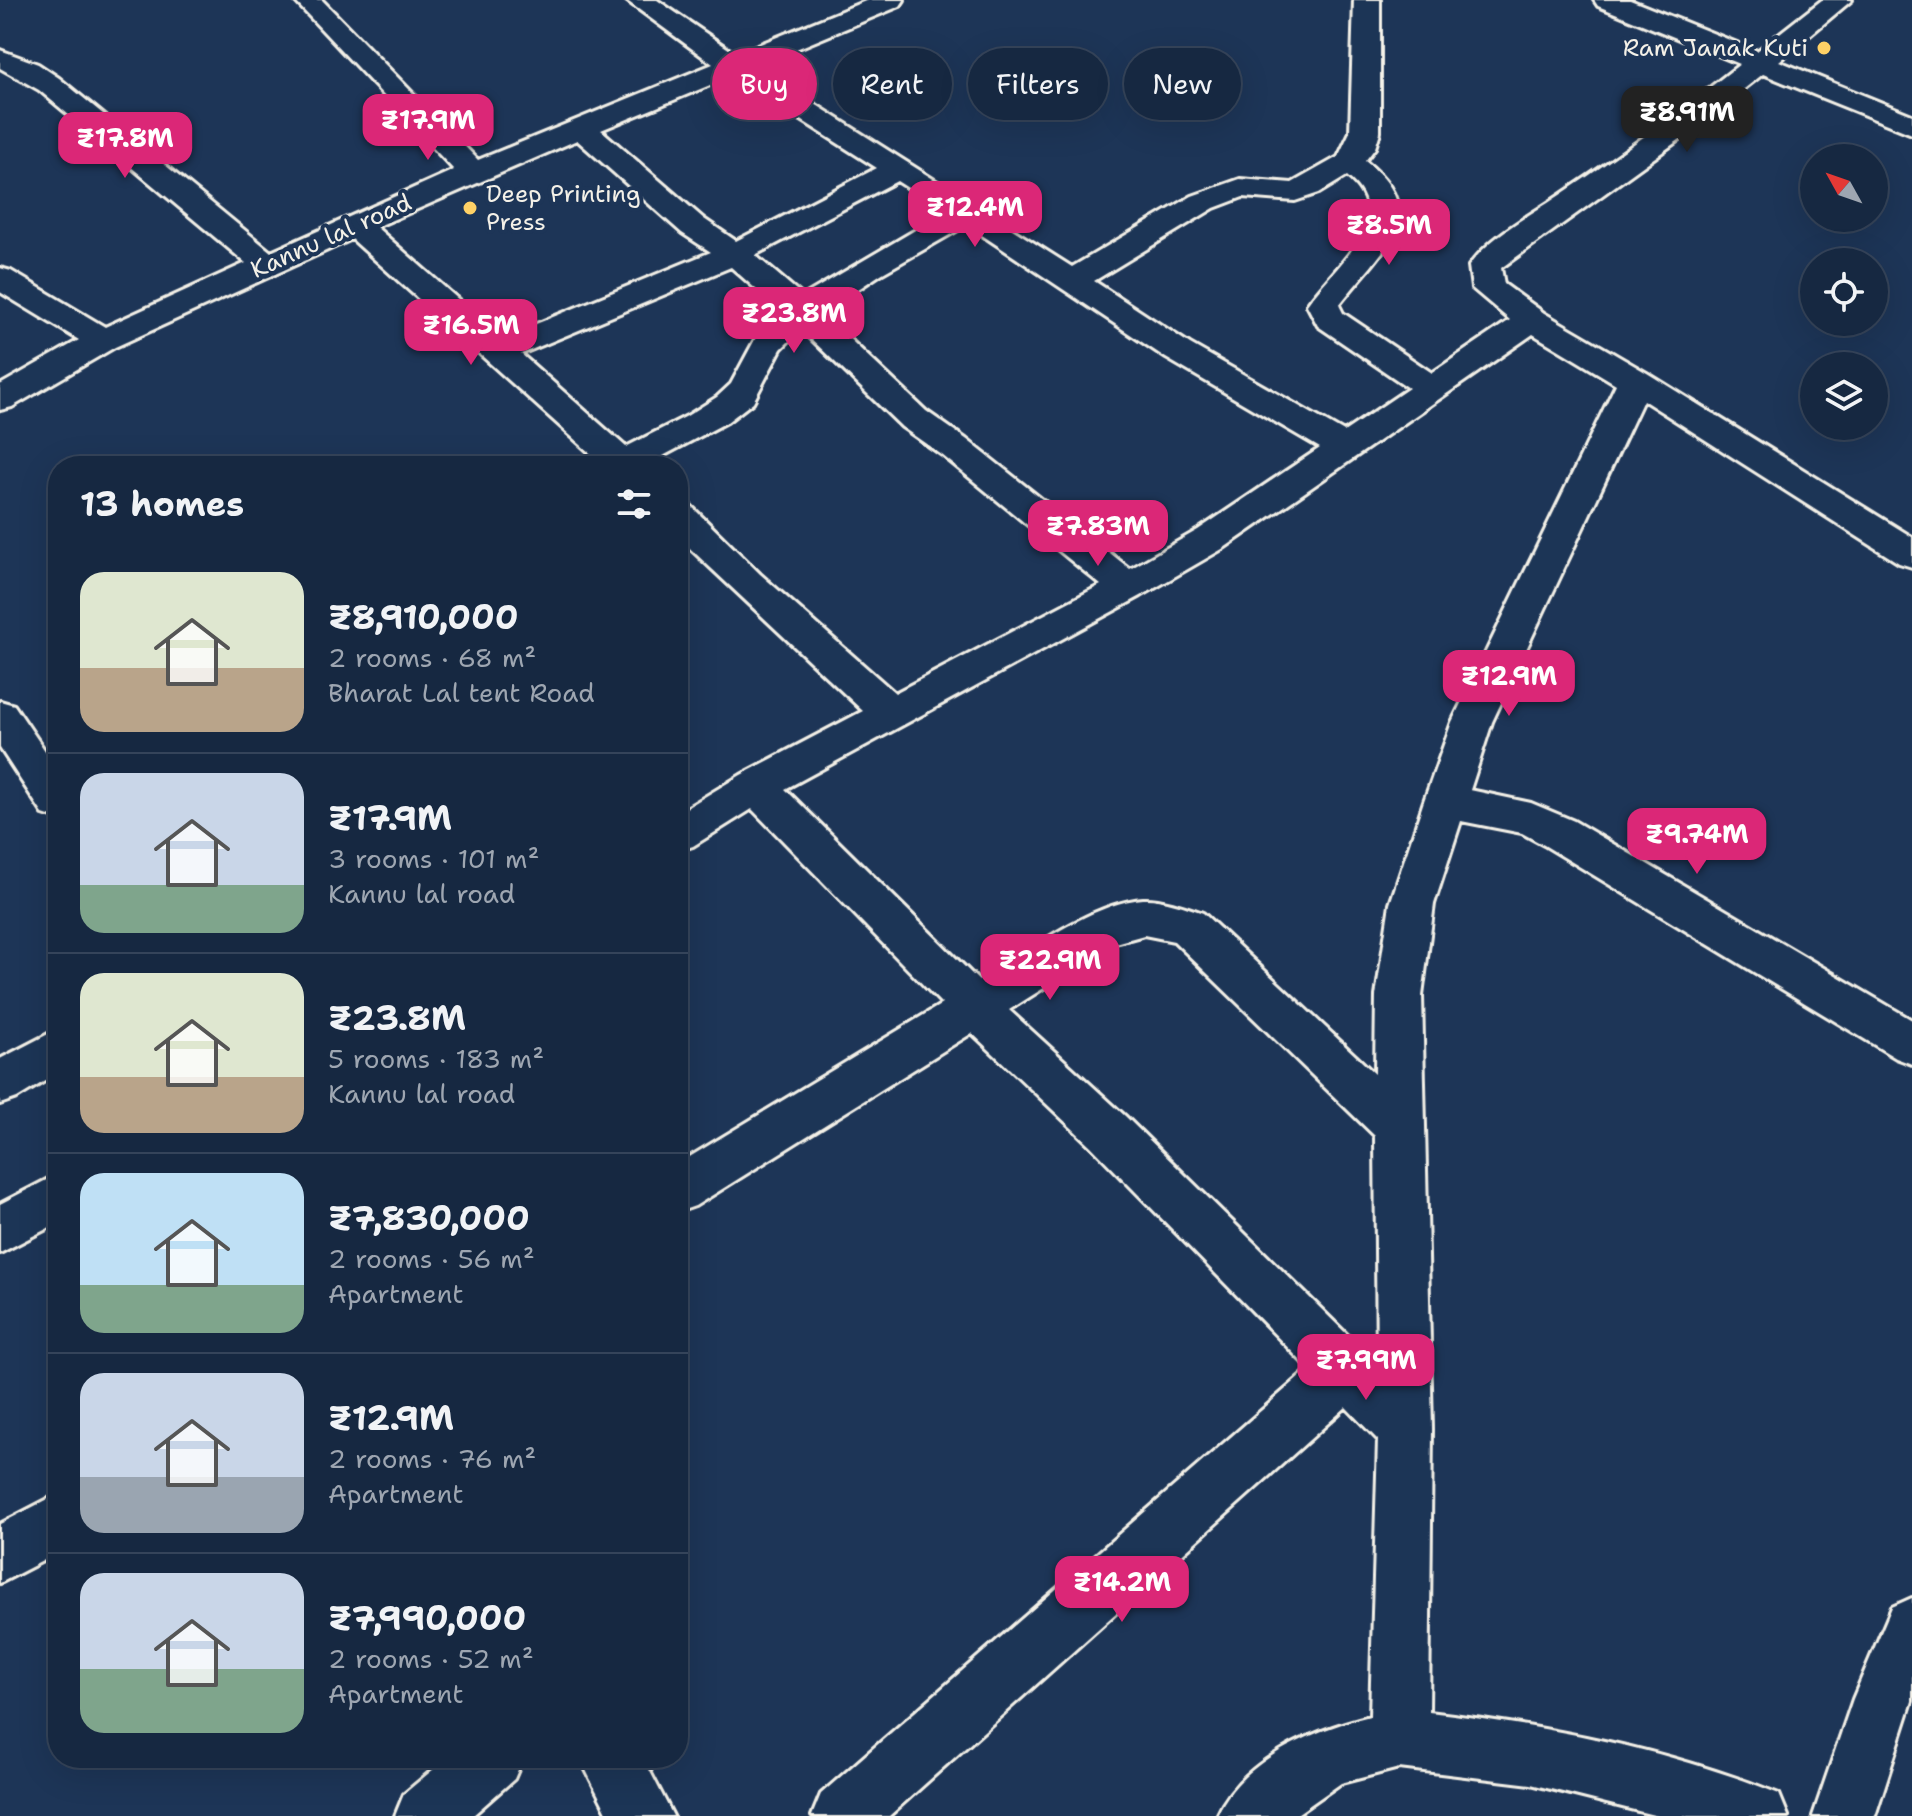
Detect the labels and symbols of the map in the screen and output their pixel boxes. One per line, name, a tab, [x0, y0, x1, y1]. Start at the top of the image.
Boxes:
place label: Ram Janak Kuti	[1623, 32, 1808, 64]
marker: Ram Janak Kuti	[1815, 39, 1833, 57]
pin: ₹8.91M	[1622, 86, 1752, 154]
pin: ₹17.9M	[363, 94, 493, 162]
pin: ₹17.8M	[60, 112, 190, 180]
north arrow	[1800, 144, 1888, 232]
place label: Deep Printing Press	[486, 178, 641, 238]
pin: ₹12.4M	[910, 181, 1040, 249]
street label: Kannu lal road	[246, 186, 416, 286]
marker: Deep Printing Press	[461, 199, 479, 217]
pin: ₹8.5M	[1333, 199, 1445, 267]
pin: ₹23.8M	[729, 287, 859, 355]
pin: ₹16.5M	[406, 299, 536, 367]
pin: ₹7.83M	[1033, 500, 1163, 568]
pin: ₹12.9M	[1444, 650, 1574, 718]
pin: ₹9.74M	[1632, 808, 1762, 876]
pin: ₹22.9M	[985, 934, 1115, 1002]
pin: ₹7.99M	[1301, 1334, 1431, 1402]
pin: ₹14.2M	[1057, 1556, 1187, 1624]

